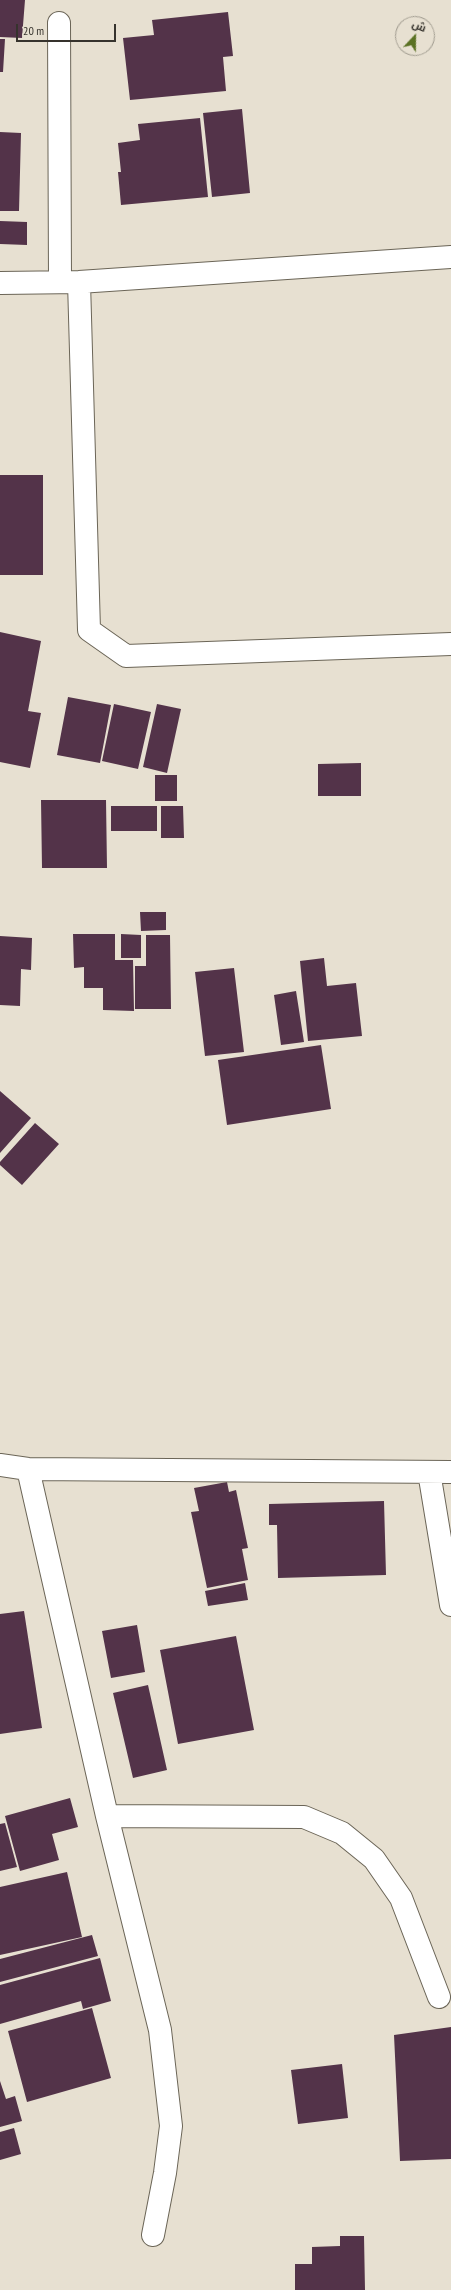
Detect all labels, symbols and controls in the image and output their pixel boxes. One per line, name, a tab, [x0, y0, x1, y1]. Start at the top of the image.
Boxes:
scale bar	[18, 16, 118, 42]
north arrow	[395, 16, 435, 56]
text: ش	[410, 17, 428, 35]
text: 20 m	[23, 23, 44, 38]

